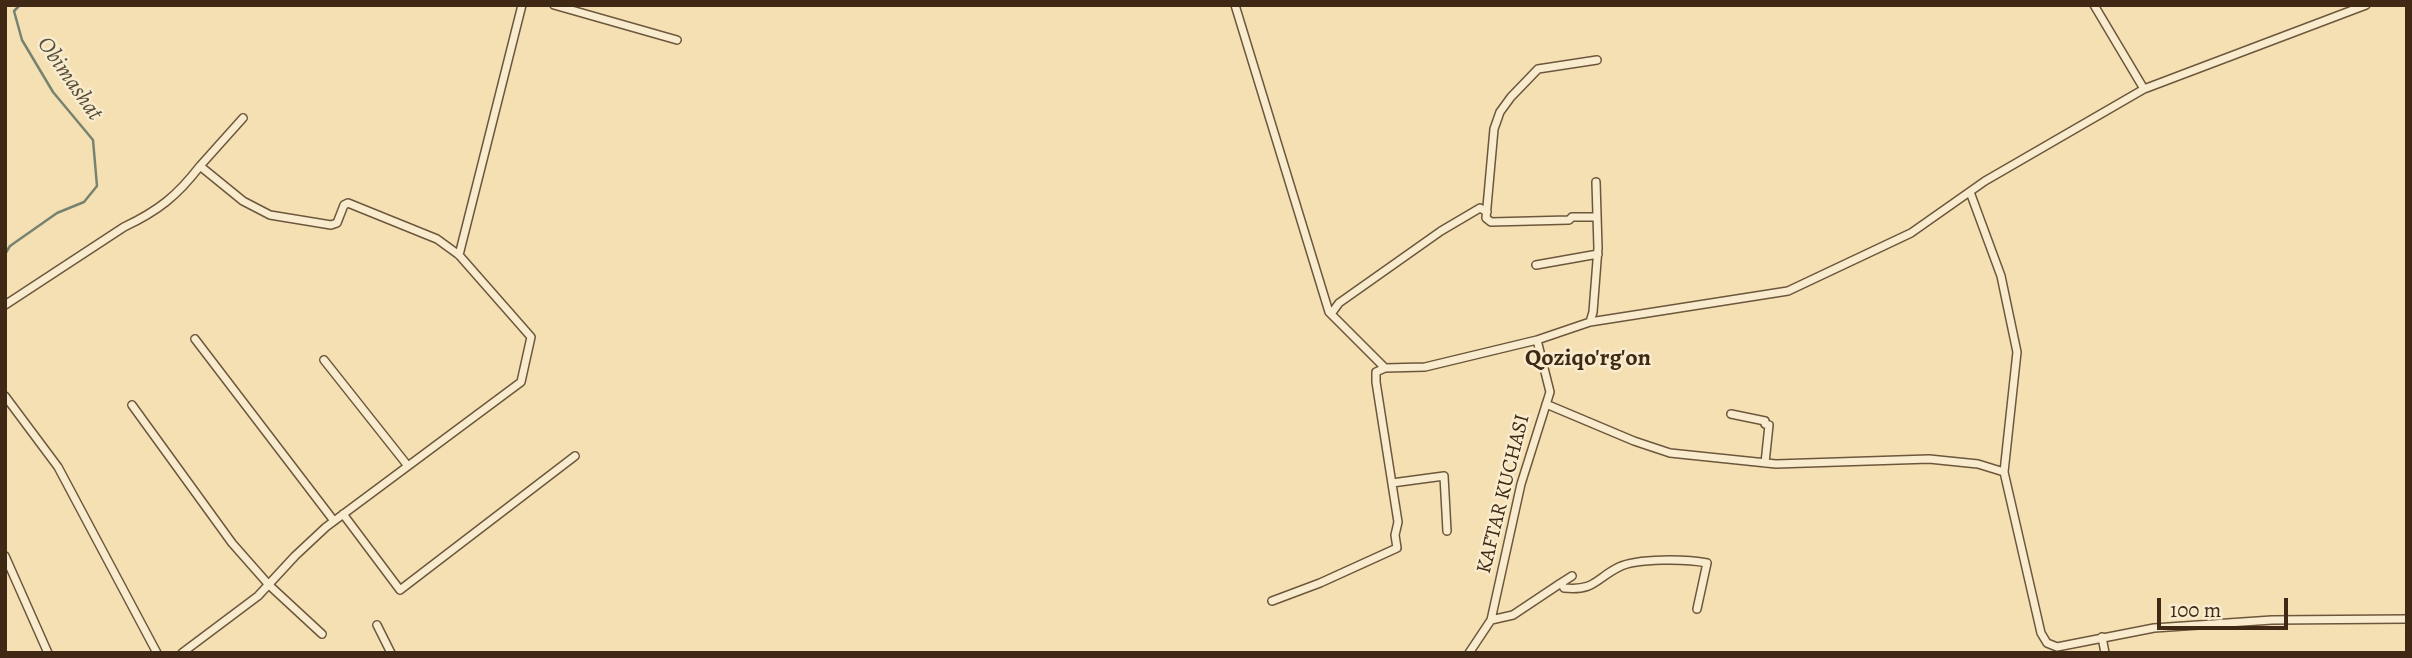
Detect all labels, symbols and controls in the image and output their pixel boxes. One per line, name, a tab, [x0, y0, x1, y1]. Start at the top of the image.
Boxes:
water label: Obimashat	[30, 32, 108, 126]
district label: Qoziqo'rg'on	[1525, 345, 1651, 373]
street label: KAFTAR KUCHASI	[1472, 412, 1536, 576]
scale bar	[2160, 584, 2291, 628]
text: 100 m	[2170, 596, 2221, 624]

